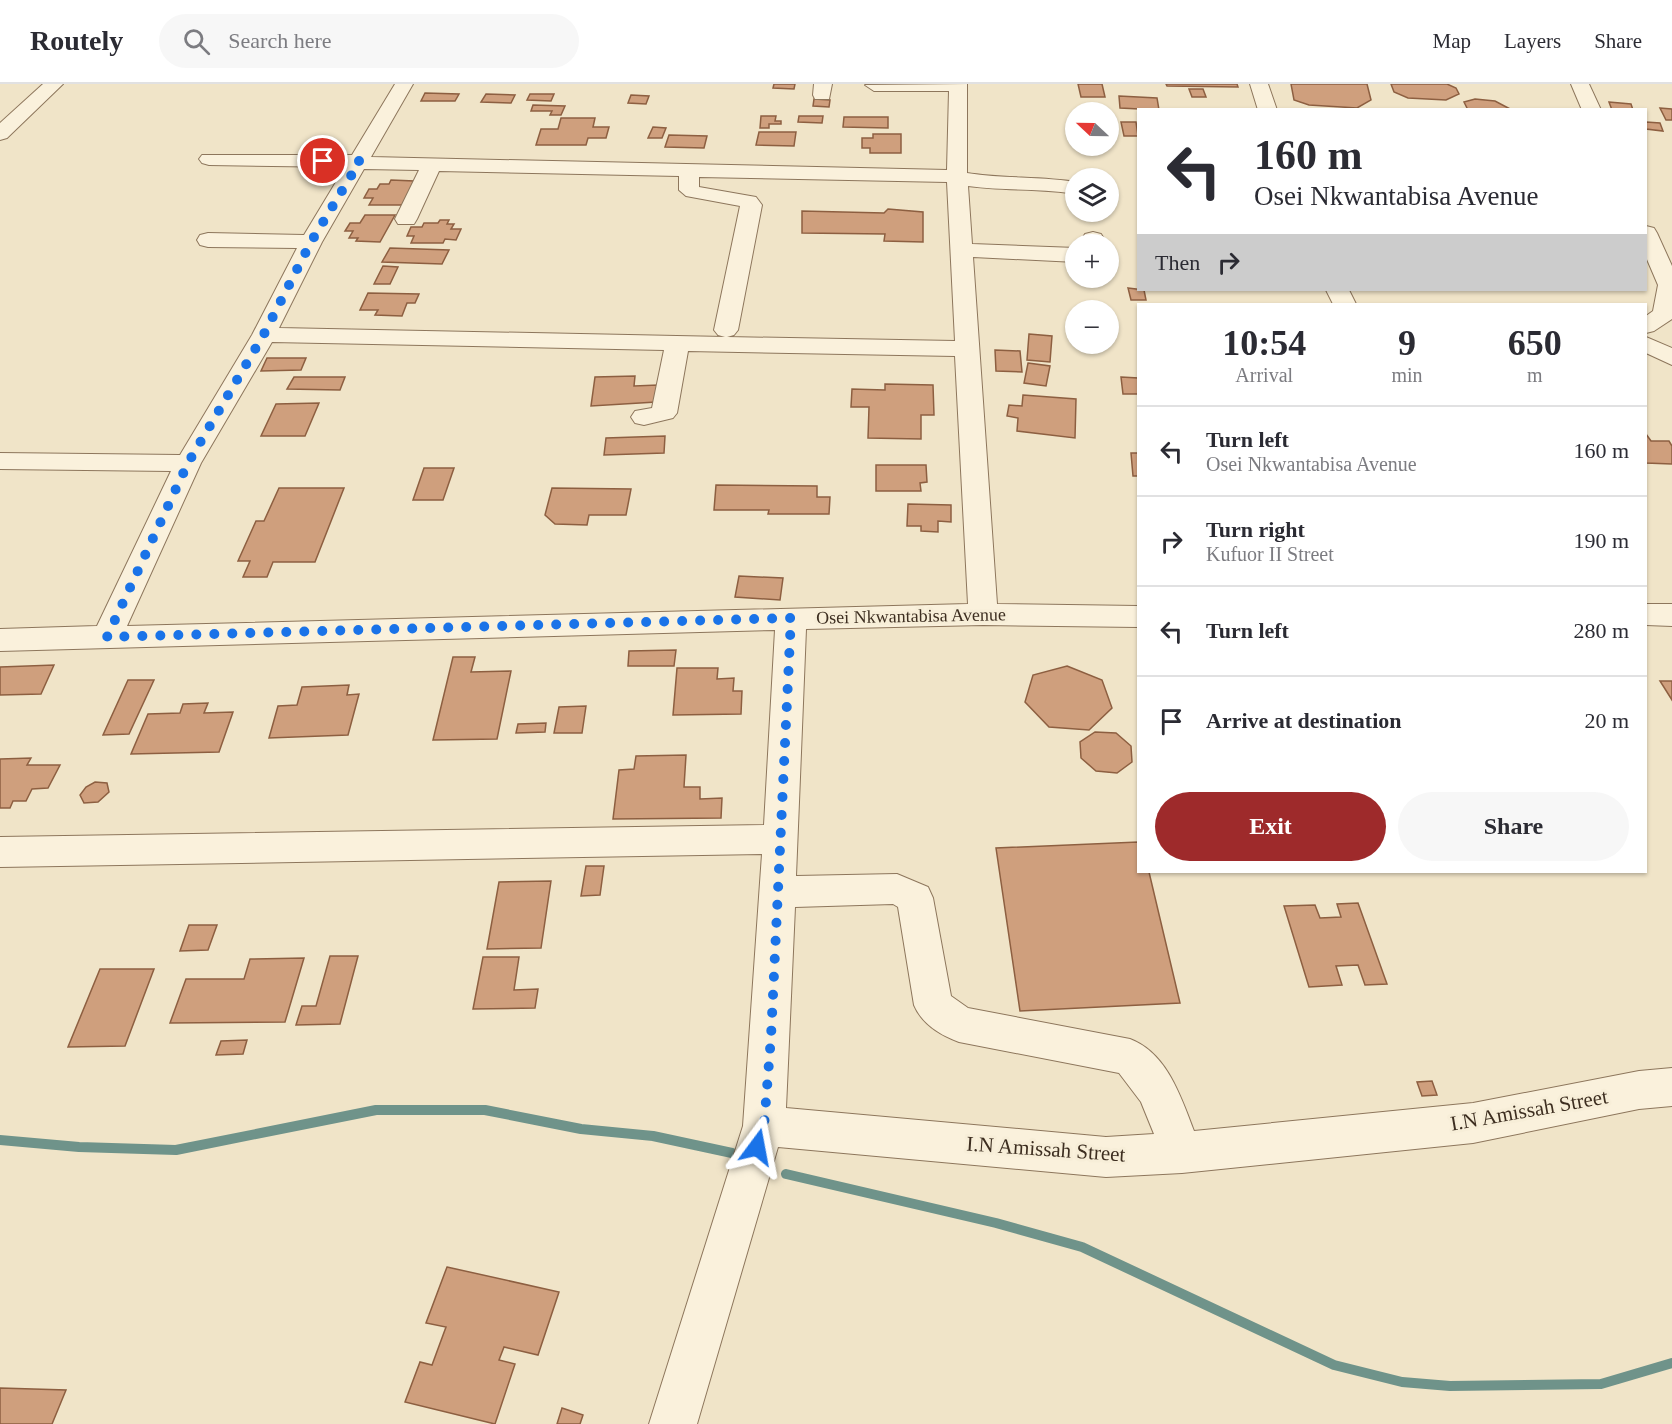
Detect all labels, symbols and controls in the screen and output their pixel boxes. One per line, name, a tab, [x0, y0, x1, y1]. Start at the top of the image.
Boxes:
search box	[159, 14, 579, 68]
text: Routely	[30, 25, 123, 56]
icon: search	[180, 25, 213, 58]
text: Search here	[228, 28, 332, 53]
text: Map	[1433, 29, 1471, 53]
text: Layers	[1504, 29, 1561, 53]
text: Share	[1594, 29, 1642, 53]
north arrow	[1065, 102, 1119, 156]
map controls	[1065, 102, 1119, 354]
icon: left	[1155, 132, 1233, 210]
text: 160 m	[1254, 132, 1363, 178]
pin	[297, 135, 348, 186]
icon: arrive	[306, 144, 339, 177]
button: layers	[1065, 168, 1119, 222]
text: Osei Nkwantabisa Avenue	[1254, 181, 1538, 211]
button: +	[1065, 234, 1119, 288]
icon: right	[1212, 246, 1245, 279]
text: Then	[1155, 250, 1200, 275]
button: −	[1065, 300, 1119, 354]
text: 10:54	[1222, 323, 1306, 363]
text: 9	[1398, 323, 1416, 363]
text: 650	[1508, 323, 1562, 363]
text: Arrival	[1235, 364, 1293, 386]
text: min	[1391, 364, 1423, 386]
text: m	[1527, 364, 1543, 386]
text: Turn left	[1206, 427, 1289, 452]
icon: left	[1155, 435, 1188, 468]
text: 160 m	[1573, 438, 1629, 463]
text: Osei Nkwantabisa Avenue	[1206, 453, 1417, 475]
text: Turn right	[1206, 517, 1305, 542]
icon: right	[1155, 525, 1188, 558]
text: 190 m	[1573, 528, 1629, 553]
text: Kufuor II Street	[1206, 543, 1334, 565]
street label: Osei Nkwantabisa Avenue	[816, 604, 1006, 628]
icon: left	[1155, 615, 1188, 648]
text: Turn left	[1206, 618, 1289, 643]
text: 280 m	[1573, 618, 1629, 643]
icon: arrive	[1155, 705, 1188, 738]
text: Arrive at destination	[1206, 708, 1402, 733]
text: 20 m	[1584, 708, 1629, 733]
button: Exit	[1155, 792, 1386, 861]
button: Share	[1398, 792, 1629, 861]
street label: I.N Amissah Street	[1449, 1084, 1610, 1136]
position arrow	[725, 1115, 789, 1179]
street label: I.N Amissah Street	[966, 1131, 1126, 1167]

